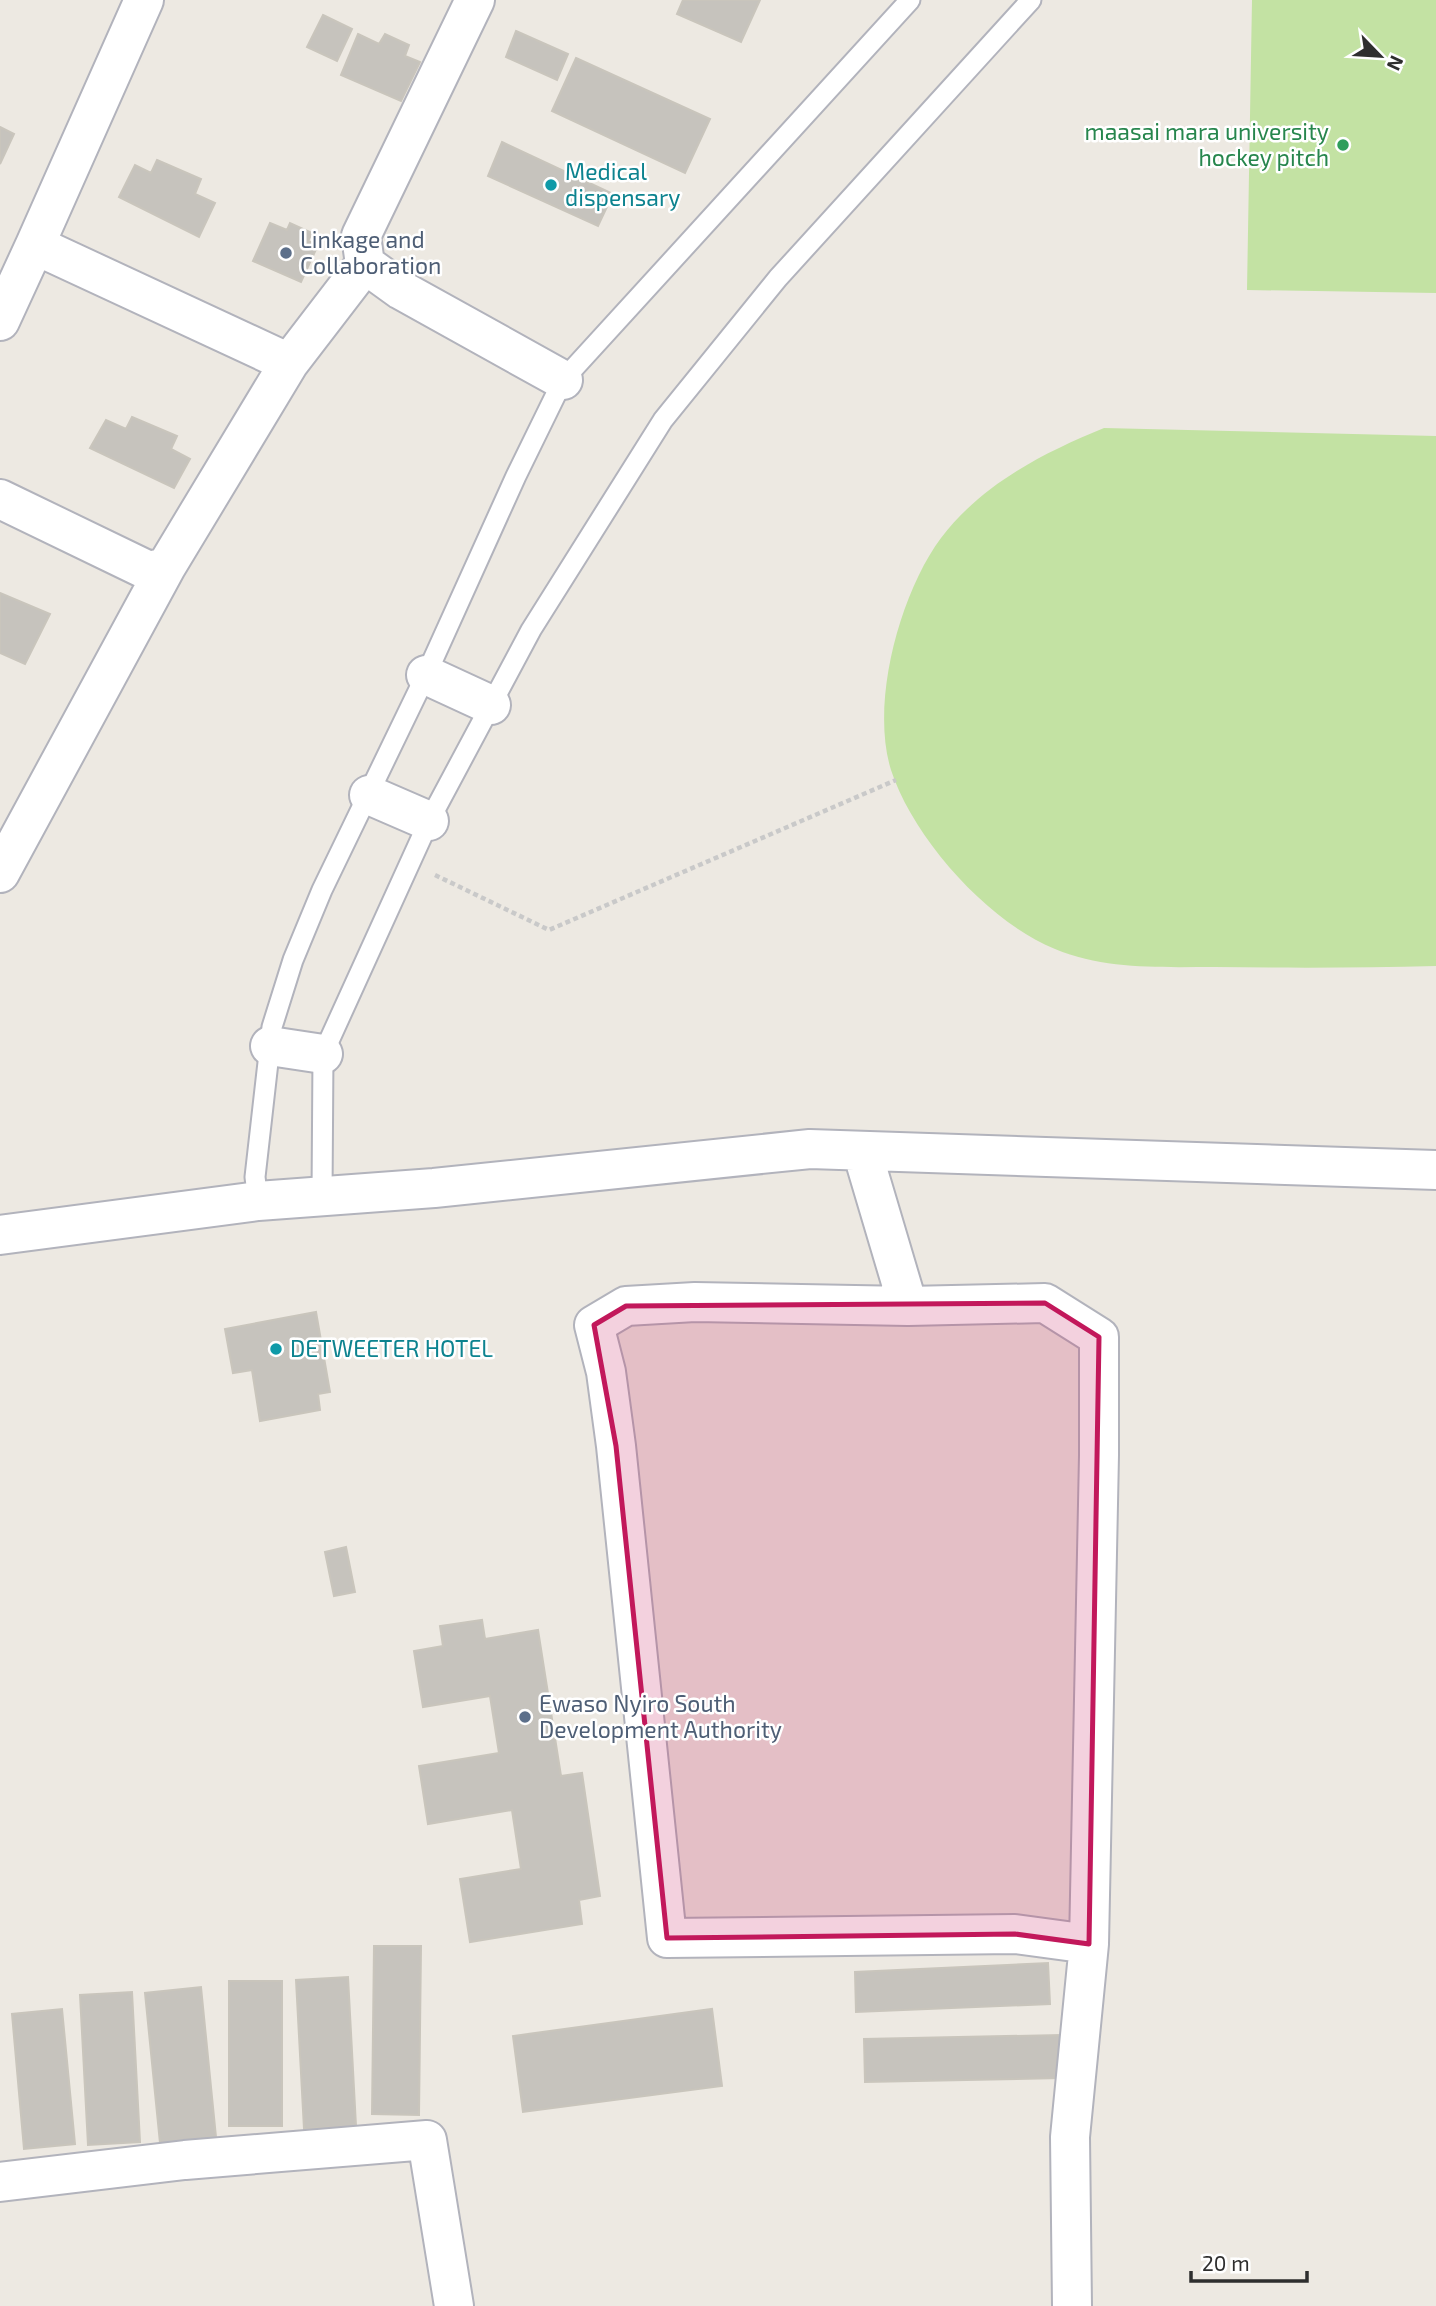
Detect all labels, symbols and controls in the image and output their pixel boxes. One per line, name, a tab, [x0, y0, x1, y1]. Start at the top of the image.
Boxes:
north arrow	[1345, 21, 1415, 91]
text: N	[1383, 52, 1409, 74]
place label: maasai mara university hockey pitch	[1085, 117, 1329, 171]
marker: maasai mara university hockey pitch	[1335, 137, 1351, 153]
place label: Medical dispensary	[565, 157, 680, 211]
marker: Medical dispensary	[543, 177, 559, 193]
place label: Linkage and Collaboration	[300, 225, 441, 279]
marker: Linkage and Collaboration	[278, 245, 294, 261]
place label: DETWEETER HOTEL	[290, 1334, 493, 1362]
marker: DETWEETER HOTEL	[268, 1341, 284, 1357]
place label: Ewaso Nyiro South Development Authority	[539, 1689, 782, 1743]
marker: Ewaso Nyiro South Development Authority	[517, 1709, 533, 1725]
scale bar	[1191, 2240, 1306, 2284]
text: 20 m	[1202, 2250, 1250, 2275]

